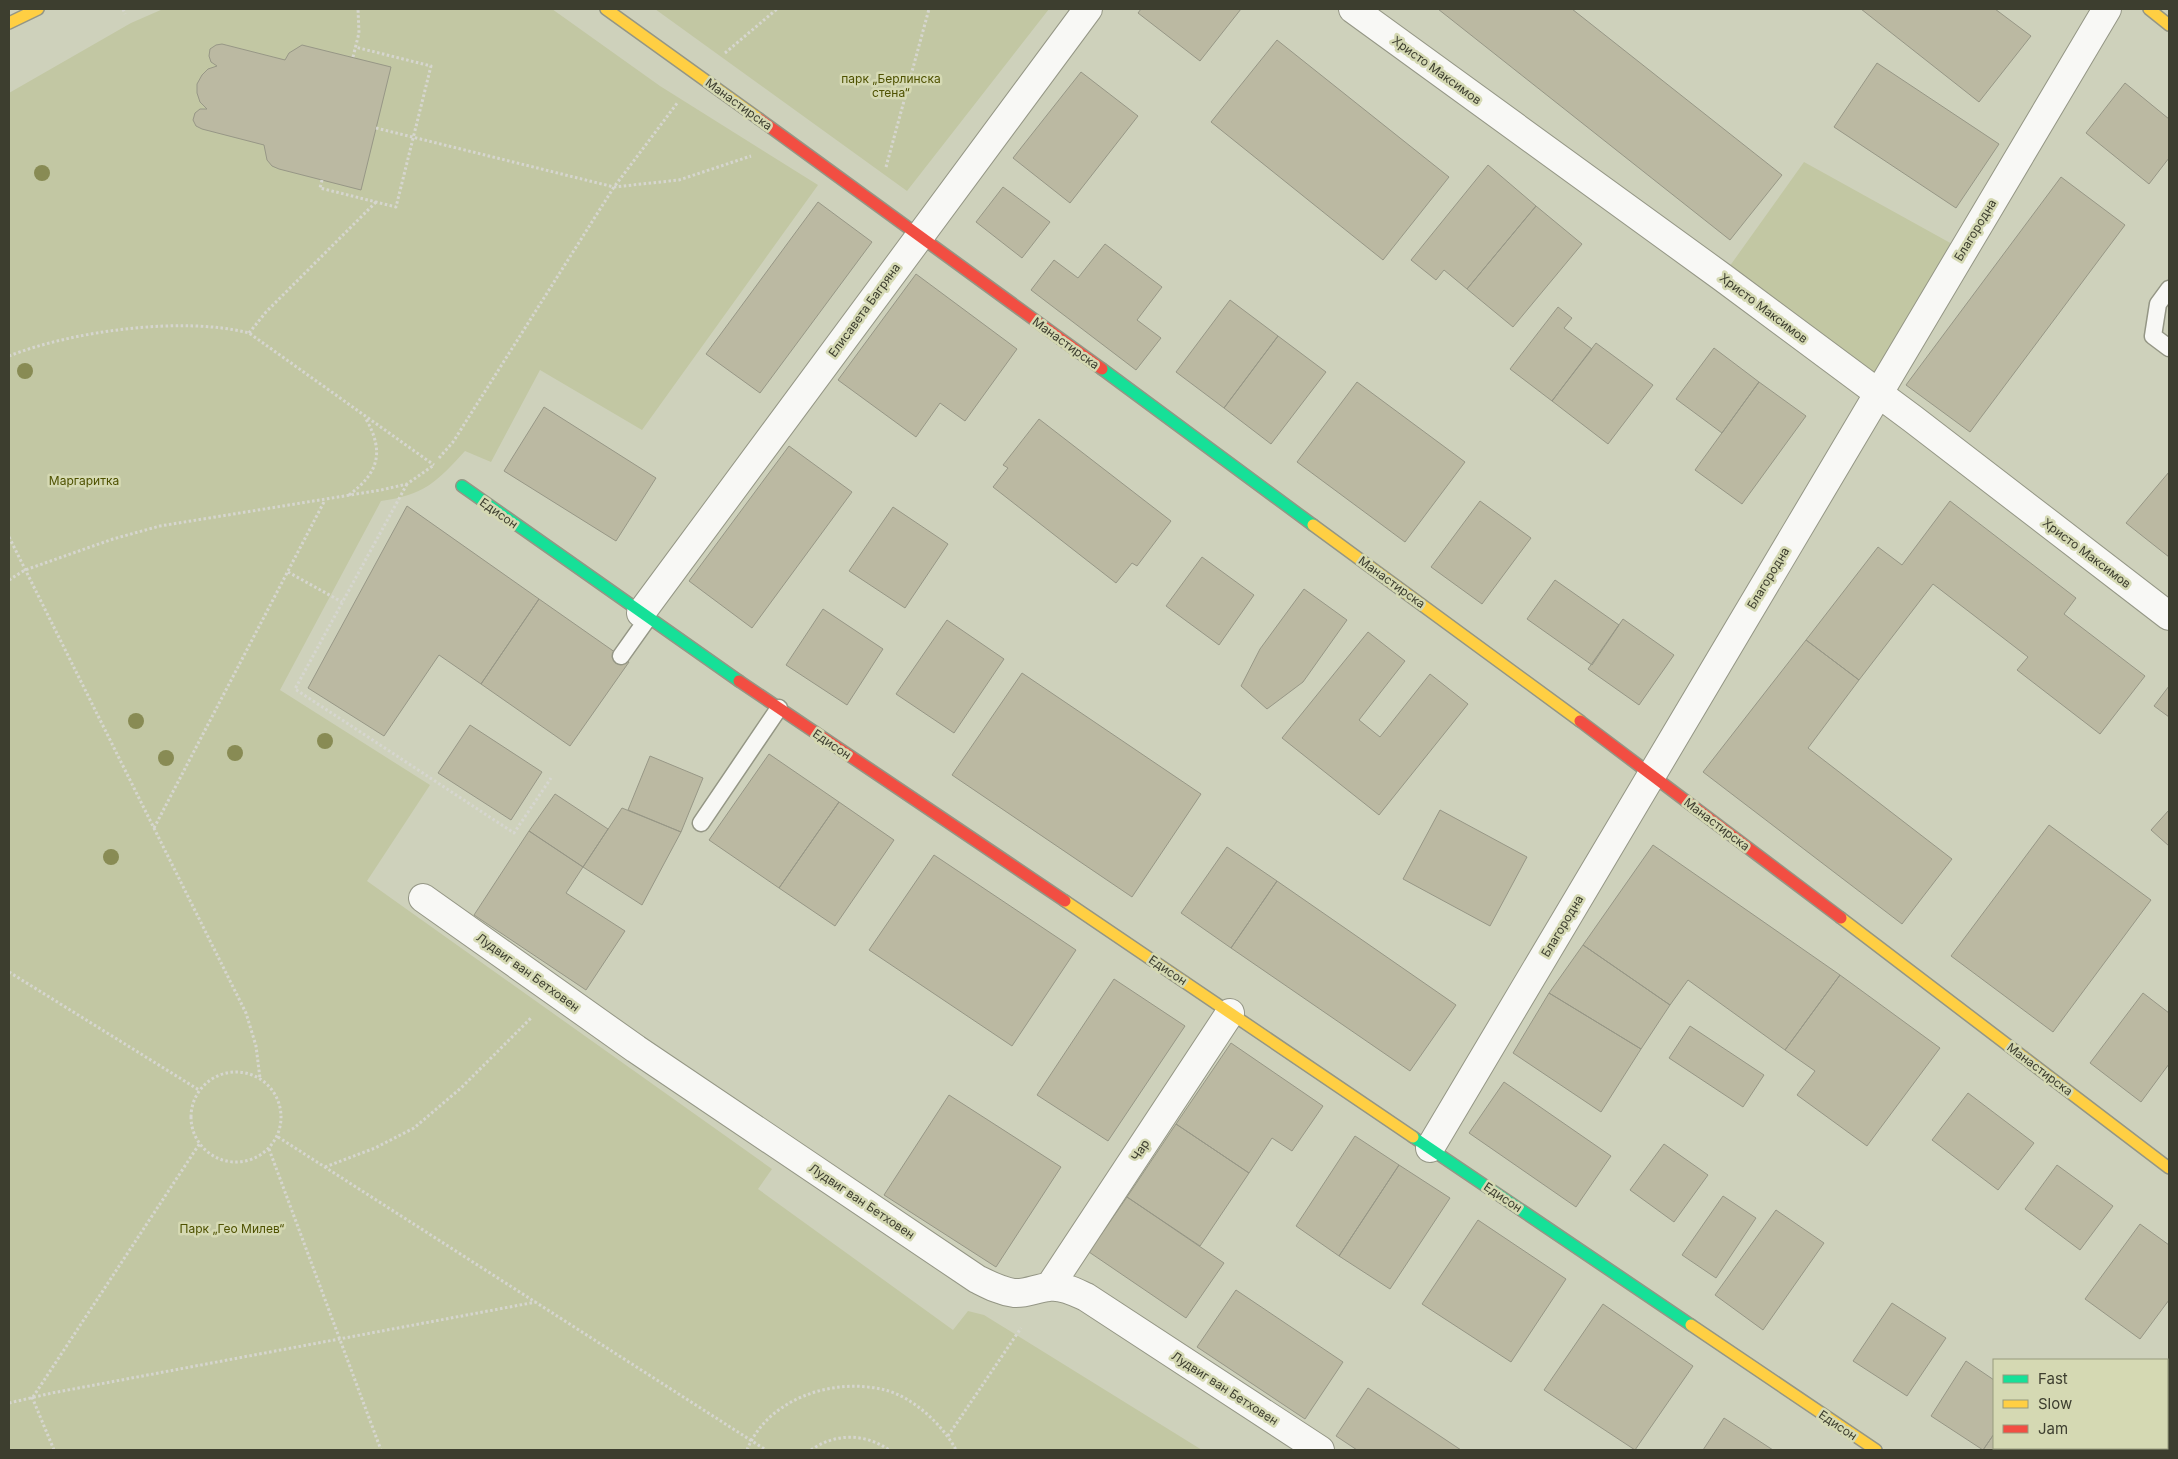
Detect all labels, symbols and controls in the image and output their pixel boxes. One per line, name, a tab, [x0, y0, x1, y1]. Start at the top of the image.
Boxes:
street label: Христо Максимов	[1390, 33, 1485, 107]
park label: парк „Берлинска стена“	[841, 71, 941, 100]
street label: Манастирска	[703, 75, 775, 133]
street label: Благородна	[1951, 196, 1999, 264]
street label: Елисавета Багряна	[825, 260, 903, 360]
street label: Христо Максимов	[1717, 270, 1811, 346]
street label: Манастирска	[1030, 314, 1102, 372]
park label: Маргаритка	[49, 473, 119, 488]
street label: Едисон	[477, 495, 521, 531]
street label: Христо Максимов	[2040, 515, 2134, 591]
street label: Благородна	[1744, 544, 1792, 612]
street label: Манастирска	[1356, 553, 1428, 611]
street label: Едисон	[810, 726, 854, 762]
street label: Манастирска	[1681, 794, 1753, 854]
street label: Благородна	[1538, 892, 1586, 960]
street label: Лудвиг ван Бетховен	[473, 929, 583, 1015]
street label: Едисон	[1146, 952, 1190, 988]
street label: Манастирска	[2004, 1039, 2076, 1099]
street label: Чар	[1128, 1136, 1152, 1164]
street label: Лудвиг ван Бетховен	[806, 1160, 918, 1242]
street label: Едисон	[1481, 1179, 1525, 1215]
park label: Парк „Гео Милев“	[180, 1221, 284, 1236]
street label: Лудвиг ван Бетховен	[1169, 1348, 1281, 1428]
legend	[1993, 1359, 2168, 1449]
text: Fast	[2038, 1369, 2068, 1388]
text: Slow	[2038, 1394, 2072, 1413]
street label: Едисон	[1816, 1407, 1860, 1443]
text: Jam	[2038, 1419, 2068, 1438]

